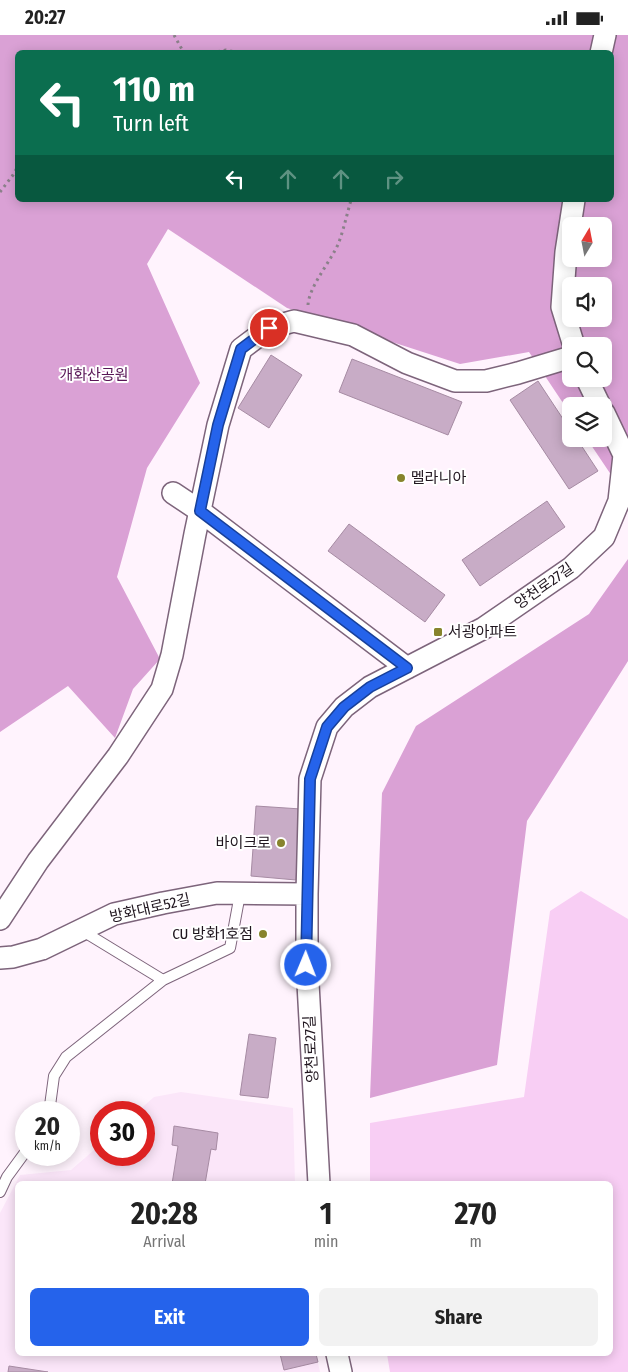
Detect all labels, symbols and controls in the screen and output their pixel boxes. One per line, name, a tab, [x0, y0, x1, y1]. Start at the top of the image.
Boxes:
text: 20:27	[25, 6, 65, 29]
text: 110 m	[113, 68, 195, 110]
icon: left	[30, 70, 95, 135]
text: Turn left	[113, 110, 189, 137]
icon: left	[221, 165, 249, 193]
icon: ahead	[274, 165, 302, 193]
icon: ahead	[327, 165, 355, 193]
icon: right	[380, 165, 408, 193]
north arrow	[562, 217, 612, 267]
map controls	[562, 217, 612, 447]
button: sound	[562, 277, 612, 327]
pin	[248, 307, 290, 349]
icon: arrive	[255, 314, 283, 342]
button: search	[562, 337, 612, 387]
park label: 개화산공원	[59, 366, 129, 384]
button: layers	[562, 397, 612, 447]
place label: 멜라니아	[411, 469, 466, 487]
marker: 멜라니아	[395, 472, 407, 484]
street label: 양천로27길	[511, 559, 577, 613]
place label: 서광아파트	[448, 623, 517, 641]
marker: 서광아파트	[432, 626, 444, 638]
place label: 바이크로	[216, 834, 271, 852]
marker: 바이크로	[275, 837, 287, 849]
street label: 방화대로52길	[108, 890, 192, 926]
place label: CU 방화1호점	[172, 925, 253, 943]
marker: CU 방화1호점	[257, 928, 269, 940]
position arrow	[279, 938, 331, 990]
street label: 양천로27길	[300, 1015, 322, 1083]
speed limit sign: 30	[90, 1101, 155, 1166]
text: 20	[35, 1112, 60, 1142]
text: km/h	[34, 1139, 61, 1153]
text: 20:28	[131, 1196, 198, 1232]
text: 1	[320, 1196, 332, 1232]
text: 270	[454, 1196, 497, 1232]
text: Arrival	[143, 1232, 186, 1251]
text: min	[314, 1232, 339, 1251]
text: m	[470, 1232, 482, 1251]
button: Exit	[30, 1288, 309, 1346]
button: Share	[319, 1288, 598, 1346]

